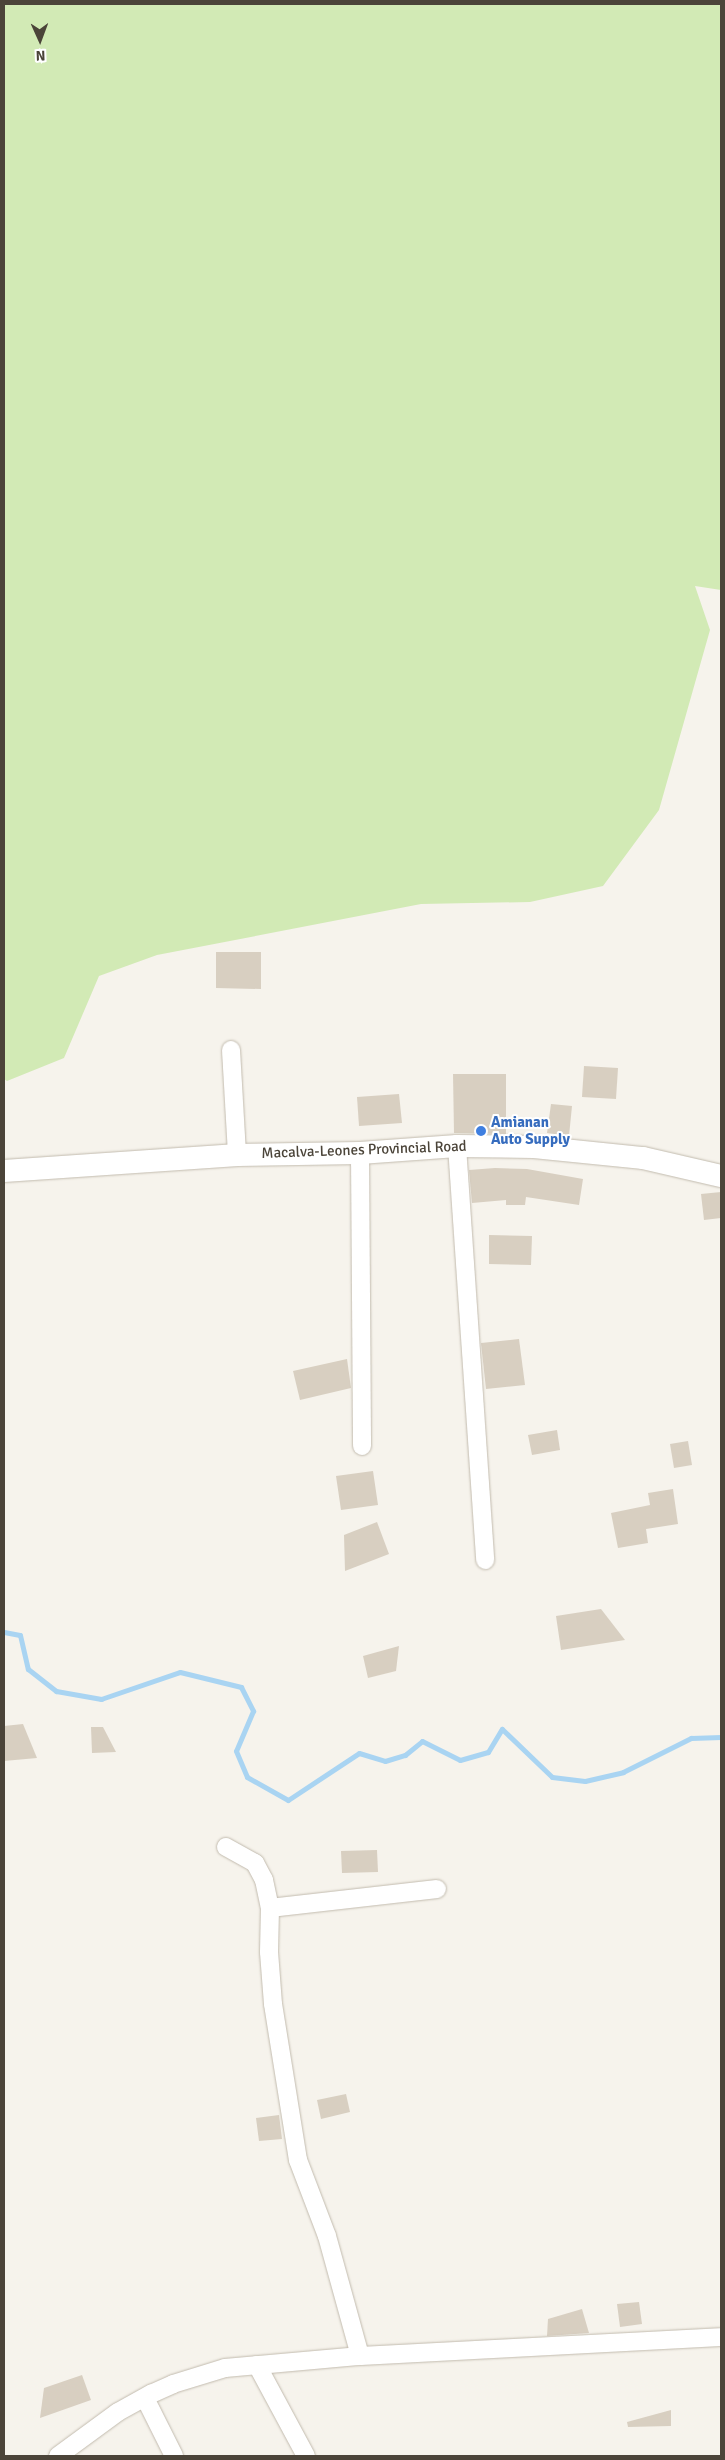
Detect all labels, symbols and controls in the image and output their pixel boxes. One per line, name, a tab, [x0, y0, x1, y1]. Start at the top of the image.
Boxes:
north arrow	[15, 15, 65, 65]
text: N	[35, 47, 46, 64]
place label: Amianan Auto Supply	[491, 1113, 570, 1148]
marker: Amianan Auto Supply	[475, 1125, 487, 1137]
street label: Macalva-Leones Provincial Road	[261, 1137, 467, 1163]

